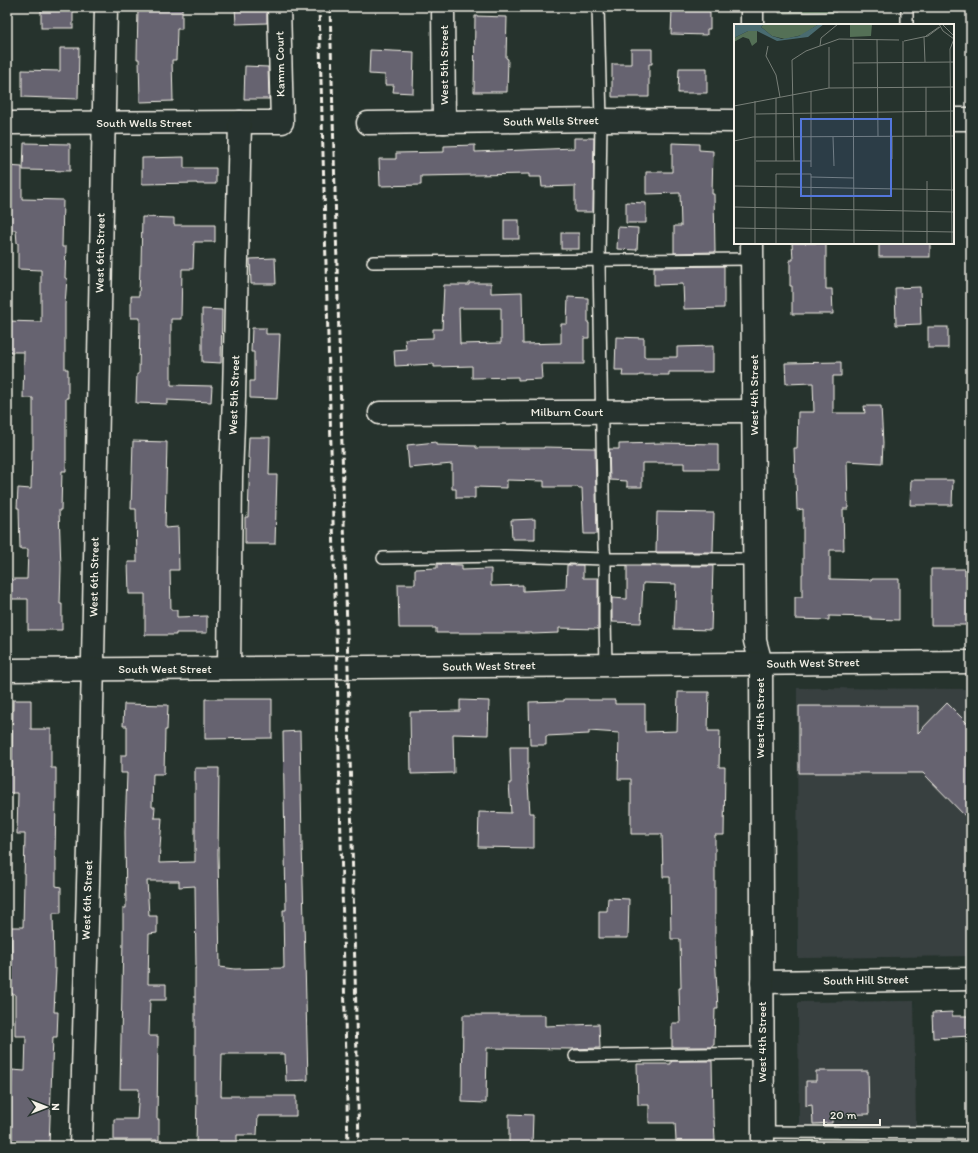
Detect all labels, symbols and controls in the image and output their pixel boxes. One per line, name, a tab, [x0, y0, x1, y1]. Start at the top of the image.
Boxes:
inset map	[734, 24, 954, 244]
street label: West 5th Street	[437, 25, 451, 105]
street label: Kamm Court	[272, 30, 288, 97]
street label: South Wells Street	[503, 113, 599, 129]
street label: South Wells Street	[96, 116, 192, 130]
street label: West 6th Street	[92, 212, 108, 293]
street label: West 5th Street	[226, 354, 242, 435]
street label: West 4th Street	[747, 354, 761, 435]
street label: Milburn Court	[531, 405, 604, 419]
street label: West 6th Street	[86, 536, 102, 617]
street label: South West Street	[766, 655, 860, 671]
street label: South West Street	[442, 658, 536, 674]
street label: South West Street	[118, 662, 212, 676]
street label: West 4th Street	[753, 677, 767, 758]
street label: West 6th Street	[79, 859, 95, 940]
street label: South Hill Street	[823, 972, 909, 988]
street label: West 4th Street	[755, 1001, 769, 1082]
north arrow	[26, 1087, 66, 1127]
scale bar	[824, 1101, 880, 1127]
text: N	[49, 1103, 62, 1111]
text: 20 m	[830, 1108, 857, 1122]

